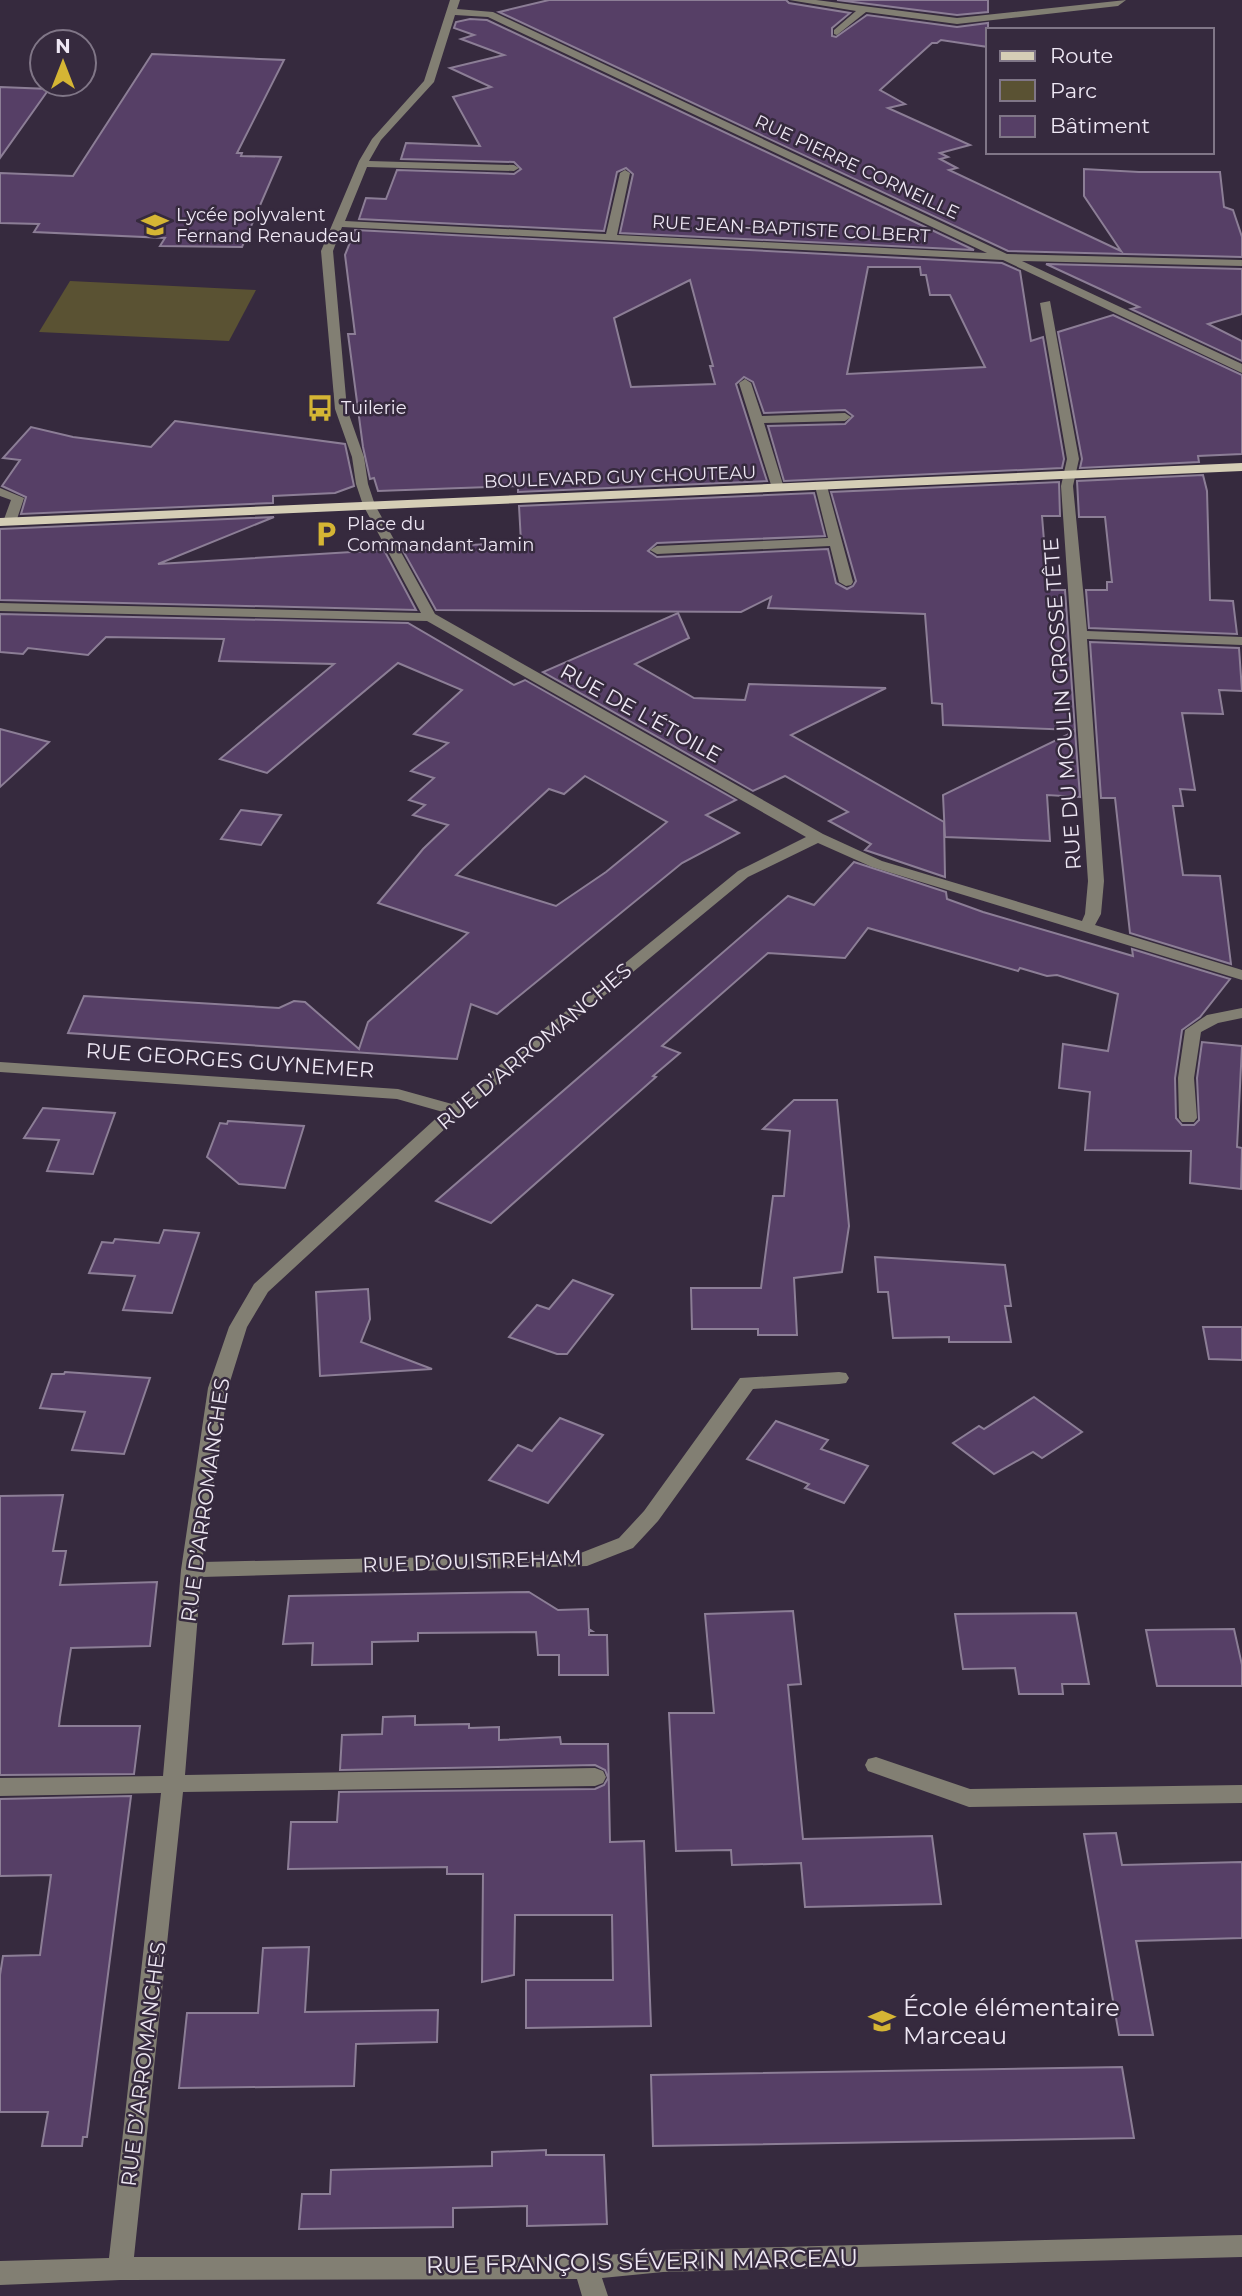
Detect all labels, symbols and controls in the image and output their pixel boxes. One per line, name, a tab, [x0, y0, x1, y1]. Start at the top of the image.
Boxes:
north arrow	[28, 28, 98, 98]
legend	[986, 28, 1214, 154]
text: N	[55, 35, 71, 58]
text: Route	[1050, 43, 1113, 68]
text: Parc	[1050, 78, 1097, 103]
street label: RUE PIERRE CORNEILLE	[751, 110, 963, 224]
text: Bâtiment	[1050, 113, 1150, 138]
place label: Lycée polyvalent Fernand Renaudeau	[176, 204, 361, 247]
school or university icon: Lycée polyvalent Fernand Renaudeau	[140, 210, 170, 240]
street label: RUE JEAN-BAPTISTE COLBERT	[651, 211, 931, 247]
bus stop icon: Tuilerie	[305, 393, 335, 423]
place label: Tuilerie	[341, 397, 407, 419]
street label: BOULEVARD GUY CHOUTEAU	[483, 461, 757, 493]
place label: Place du Commandant Jamin	[347, 513, 534, 556]
parking icon: Place du Commandant Jamin	[311, 519, 341, 549]
street label: RUE DU MOULIN GROSSE TÊTE	[1038, 537, 1086, 871]
street label: RUE DE L’ÉTOILE	[556, 658, 726, 768]
street label: RUE D’ARROMANCHES	[432, 957, 636, 1135]
street label: RUE GEORGES GUYNEMER	[85, 1037, 375, 1083]
street label: RUE D’ARROMANCHES	[175, 1376, 235, 1624]
street label: RUE D’OUISTREHAM	[362, 1545, 582, 1577]
street label: RUE D’ARROMANCHES	[116, 1940, 170, 2188]
place label: École élémentaire Marceau	[903, 1993, 1120, 2050]
school or university icon: École élémentaire Marceau	[867, 2006, 897, 2036]
street label: RUE FRANÇOIS SÉVERIN MARCEAU	[426, 2243, 858, 2279]

